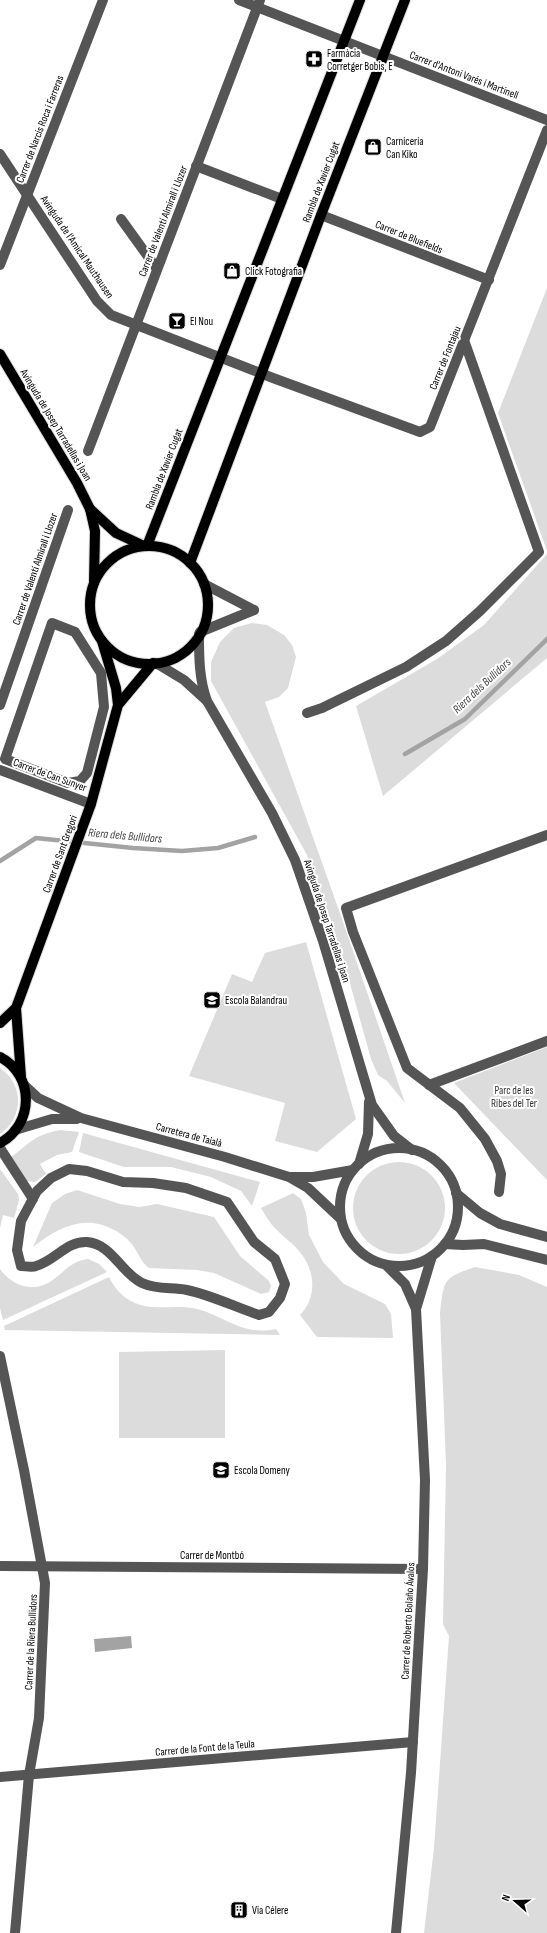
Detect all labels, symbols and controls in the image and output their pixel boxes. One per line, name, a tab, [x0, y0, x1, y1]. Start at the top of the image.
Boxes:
place label: Farmàcia Corretger Bobis, E	[327, 47, 393, 73]
street label: Carrer d'Antoni Varés i Martinell	[408, 48, 520, 102]
pharmacy icon: Farmàcia Corretger Bobis, E	[304, 49, 324, 69]
street label: Carrer de Narcís Roca i Farreras	[13, 73, 67, 185]
place label: Carniceria Can Kiko	[386, 135, 424, 161]
shop icon: Carniceria Can Kiko	[363, 137, 383, 157]
street label: Rambla de Xavier Cugat	[300, 139, 343, 224]
street label: Carrer de Valentí Almirall i Llozer	[136, 164, 190, 278]
street label: Avinguda de l'Amical Mauthausen	[37, 192, 116, 301]
street label: Carrer de Bluefields	[373, 218, 445, 256]
shop icon: Click Fotografia	[222, 261, 242, 281]
place label: Click Fotografia	[245, 265, 302, 278]
bar icon: El Nou	[167, 311, 187, 331]
place label: El Nou	[190, 315, 214, 328]
street label: Carrer de Fontajau	[426, 324, 464, 392]
street label: Avinguda de Josep Tarradellas i Joan	[17, 366, 95, 484]
street label: Rambla de Xavier Cugat	[143, 426, 186, 511]
street label: Carrer de Valentí Almirall i Llozer	[10, 511, 60, 627]
water label: Riera dels Bullidors	[450, 655, 515, 717]
street label: Carrer de Can Sunyer	[12, 756, 88, 794]
street label: Carrer de Sant Gregori	[40, 813, 80, 895]
water label: Riera dels Bullidors	[87, 825, 163, 847]
street label: Avinguda de Josep Tarradellas i Joan	[301, 857, 353, 984]
school or university icon: Escola Balandrau	[202, 990, 222, 1010]
place label: Escola Balandrau	[225, 994, 287, 1007]
park label: Parc de les Ribes del Ter	[491, 1084, 537, 1110]
street label: Carretera de Taialà	[155, 1120, 223, 1150]
school or university icon: Escola Domeny	[211, 1460, 231, 1480]
place label: Escola Domeny	[234, 1464, 291, 1477]
street label: Carrer de Montbó	[180, 1549, 244, 1562]
street label: Carrer de Roberto Bolaño Ávalos	[398, 1562, 418, 1680]
street label: Carrer de la Riera Bullidors	[22, 1594, 40, 1690]
street label: Carrer de la Font de la Teula	[155, 1737, 255, 1759]
north arrow	[495, 1881, 535, 1921]
text: N	[499, 1893, 513, 1903]
building icon: Via Célere	[229, 1900, 249, 1920]
place label: Via Célere	[252, 1904, 289, 1917]

